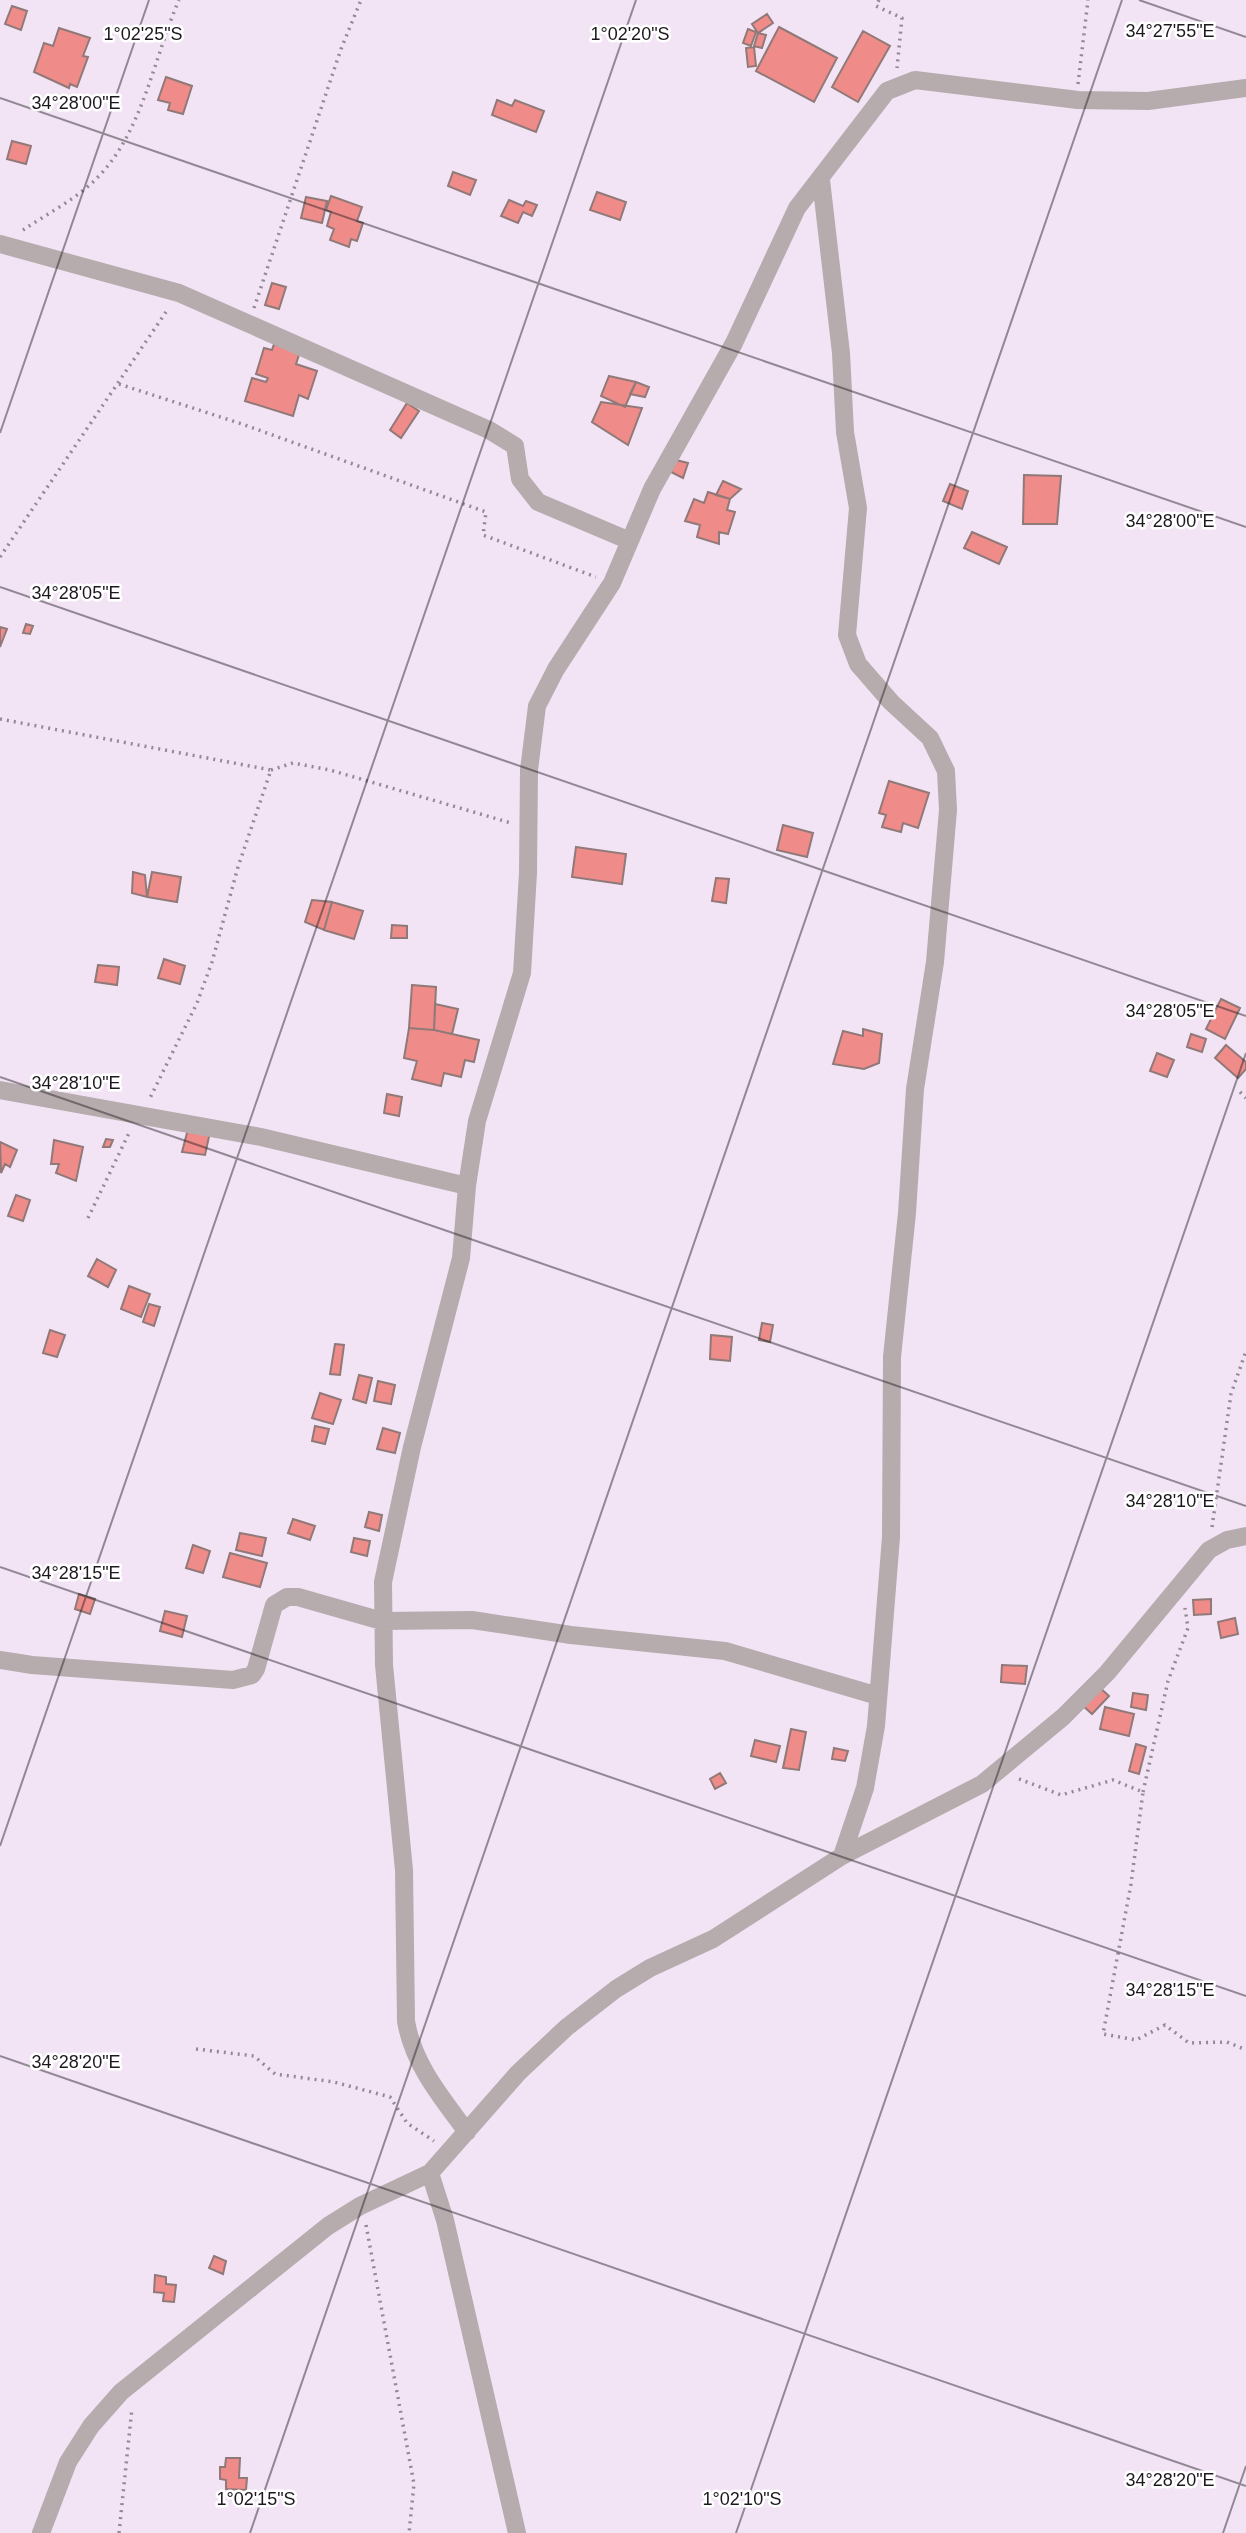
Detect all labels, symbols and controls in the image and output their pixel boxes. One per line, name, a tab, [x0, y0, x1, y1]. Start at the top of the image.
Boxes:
text: 34°27'55"E	[1125, 21, 1215, 41]
text: 1°02'25"S	[103, 24, 183, 44]
text: 1°02'20"S	[590, 24, 670, 44]
text: 34°28'00"E	[31, 93, 121, 113]
text: 34°28'00"E	[1125, 511, 1215, 531]
text: 34°28'05"E	[31, 583, 121, 603]
text: 34°28'05"E	[1125, 1001, 1215, 1021]
text: 34°28'10"E	[31, 1073, 121, 1093]
text: 34°28'10"E	[1125, 1491, 1215, 1511]
text: 34°28'15"E	[31, 1563, 121, 1583]
text: 34°28'15"E	[1125, 1980, 1215, 2000]
text: 34°28'20"E	[31, 2052, 121, 2072]
text: 34°28'20"E	[1125, 2470, 1215, 2490]
text: 1°02'15"S	[216, 2489, 296, 2509]
text: 1°02'10"S	[702, 2489, 782, 2509]

